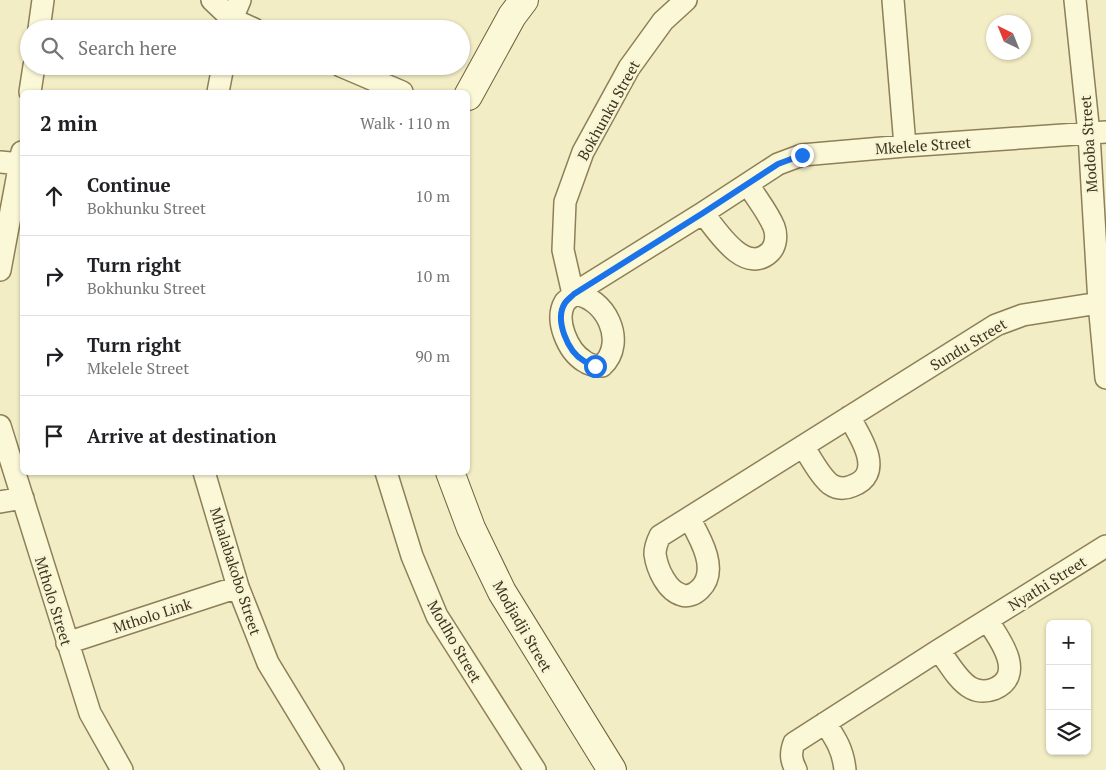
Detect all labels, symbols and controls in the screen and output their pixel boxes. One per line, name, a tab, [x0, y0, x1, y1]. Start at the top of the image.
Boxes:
north arrow	[986, 15, 1031, 60]
search box	[20, 20, 470, 75]
icon: search	[38, 34, 66, 62]
text: Search here	[78, 35, 177, 60]
street label: Bokhunku Street	[572, 56, 644, 164]
street label: Modoba Street	[1075, 94, 1101, 193]
text: 2 min	[40, 109, 97, 137]
text: Walk · 110 m	[360, 112, 450, 134]
street label: Mkelele Street	[874, 132, 972, 158]
route end	[791, 144, 814, 167]
text: Continue	[87, 172, 171, 197]
icon: ahead	[40, 182, 68, 210]
text: 10 m	[415, 185, 450, 207]
text: Bokhunku Street	[87, 197, 206, 219]
text: Turn right	[87, 252, 181, 277]
icon: right	[40, 262, 68, 290]
text: 10 m	[415, 265, 450, 287]
text: Bokhunku Street	[87, 277, 206, 299]
street label: Sundu Street	[926, 313, 1010, 375]
text: Turn right	[87, 332, 181, 357]
icon: right	[40, 342, 68, 370]
text: 90 m	[415, 345, 450, 367]
route start	[584, 355, 607, 378]
text: Mkelele Street	[87, 357, 189, 379]
icon: arrive	[40, 422, 68, 450]
text: Arrive at destination	[87, 423, 276, 448]
street label: Mhalabakobo Street	[206, 505, 266, 638]
street label: Nyathi Street	[1004, 551, 1090, 615]
street label: Mtholo Street	[31, 554, 77, 648]
street label: Modjadji Street	[489, 577, 557, 676]
street label: Mtholo Link	[110, 593, 194, 637]
street label: Motlho Street	[423, 596, 487, 686]
map controls	[1046, 620, 1091, 755]
button: +	[1046, 620, 1091, 665]
button: −	[1046, 665, 1091, 710]
button: layers	[1046, 710, 1091, 755]

